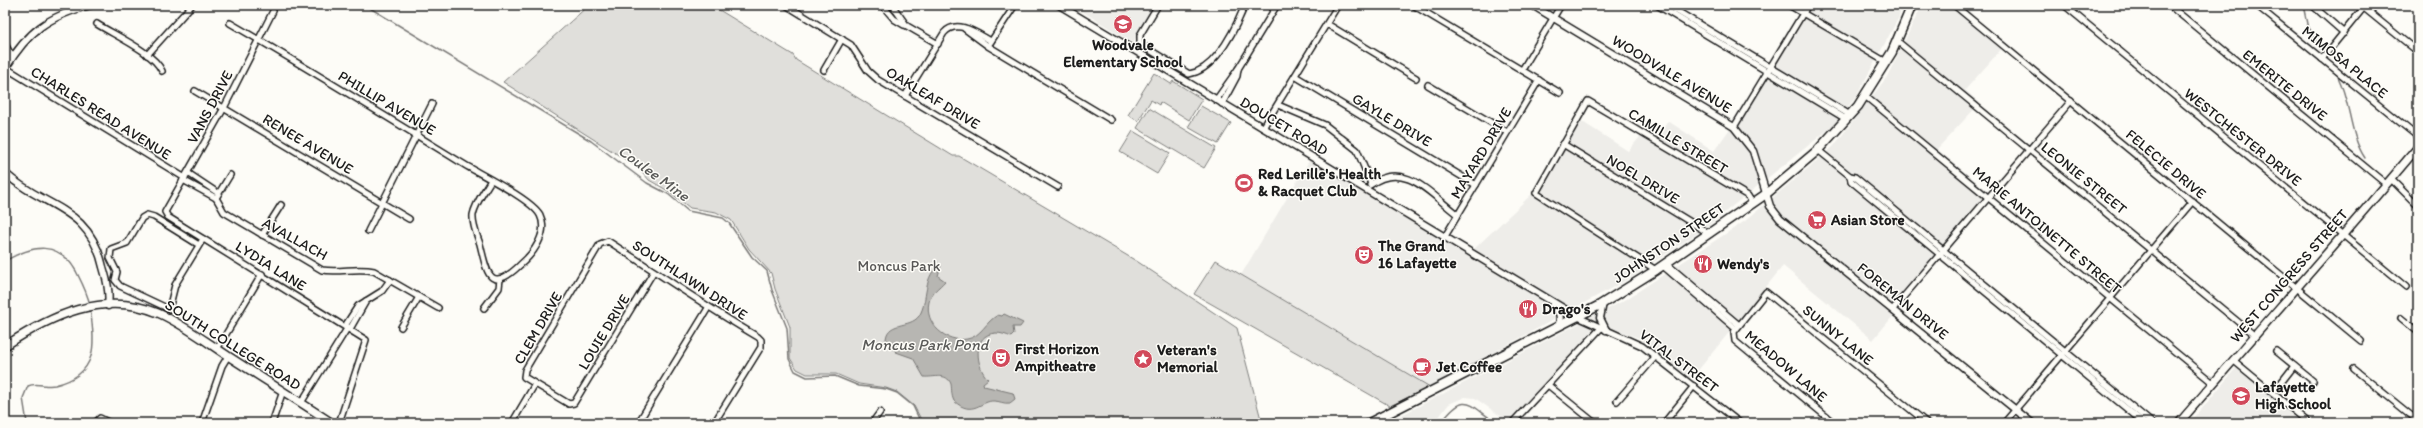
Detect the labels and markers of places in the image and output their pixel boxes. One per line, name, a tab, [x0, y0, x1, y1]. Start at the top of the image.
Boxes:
school or university icon: Woodvale Elementary School	[1112, 13, 1134, 35]
place label: Woodvale Elementary School	[1063, 36, 1184, 72]
place label: Red Lerille's Health & Racquet Club	[1258, 165, 1382, 201]
sports icon: Red Lerille's Health & Racquet Club	[1233, 172, 1255, 194]
supermarket icon: Asian Store	[1806, 209, 1828, 231]
place label: Asian Store	[1830, 211, 1905, 229]
place label: The Grand 16 Lafayette	[1377, 237, 1457, 273]
theatre icon: The Grand 16 Lafayette	[1353, 244, 1375, 266]
restaurant icon: Wendy's	[1692, 253, 1714, 275]
place label: Wendy's	[1717, 255, 1770, 274]
restaurant icon: Drago's	[1517, 298, 1539, 320]
place label: Drago's	[1542, 300, 1591, 319]
place label: First Horizon Ampitheatre	[1014, 340, 1099, 376]
place label: Veteran's Memorial	[1157, 341, 1218, 376]
theatre icon: First Horizon Ampitheatre	[990, 347, 1012, 369]
place icon: Veteran's Memorial	[1132, 348, 1154, 370]
cafe icon: Jet Coffee	[1411, 356, 1433, 378]
place label: Jet Coffee	[1435, 358, 1502, 376]
place label: Lafayette High School	[2255, 378, 2332, 414]
school or university icon: Lafayette High School	[2230, 385, 2252, 407]

